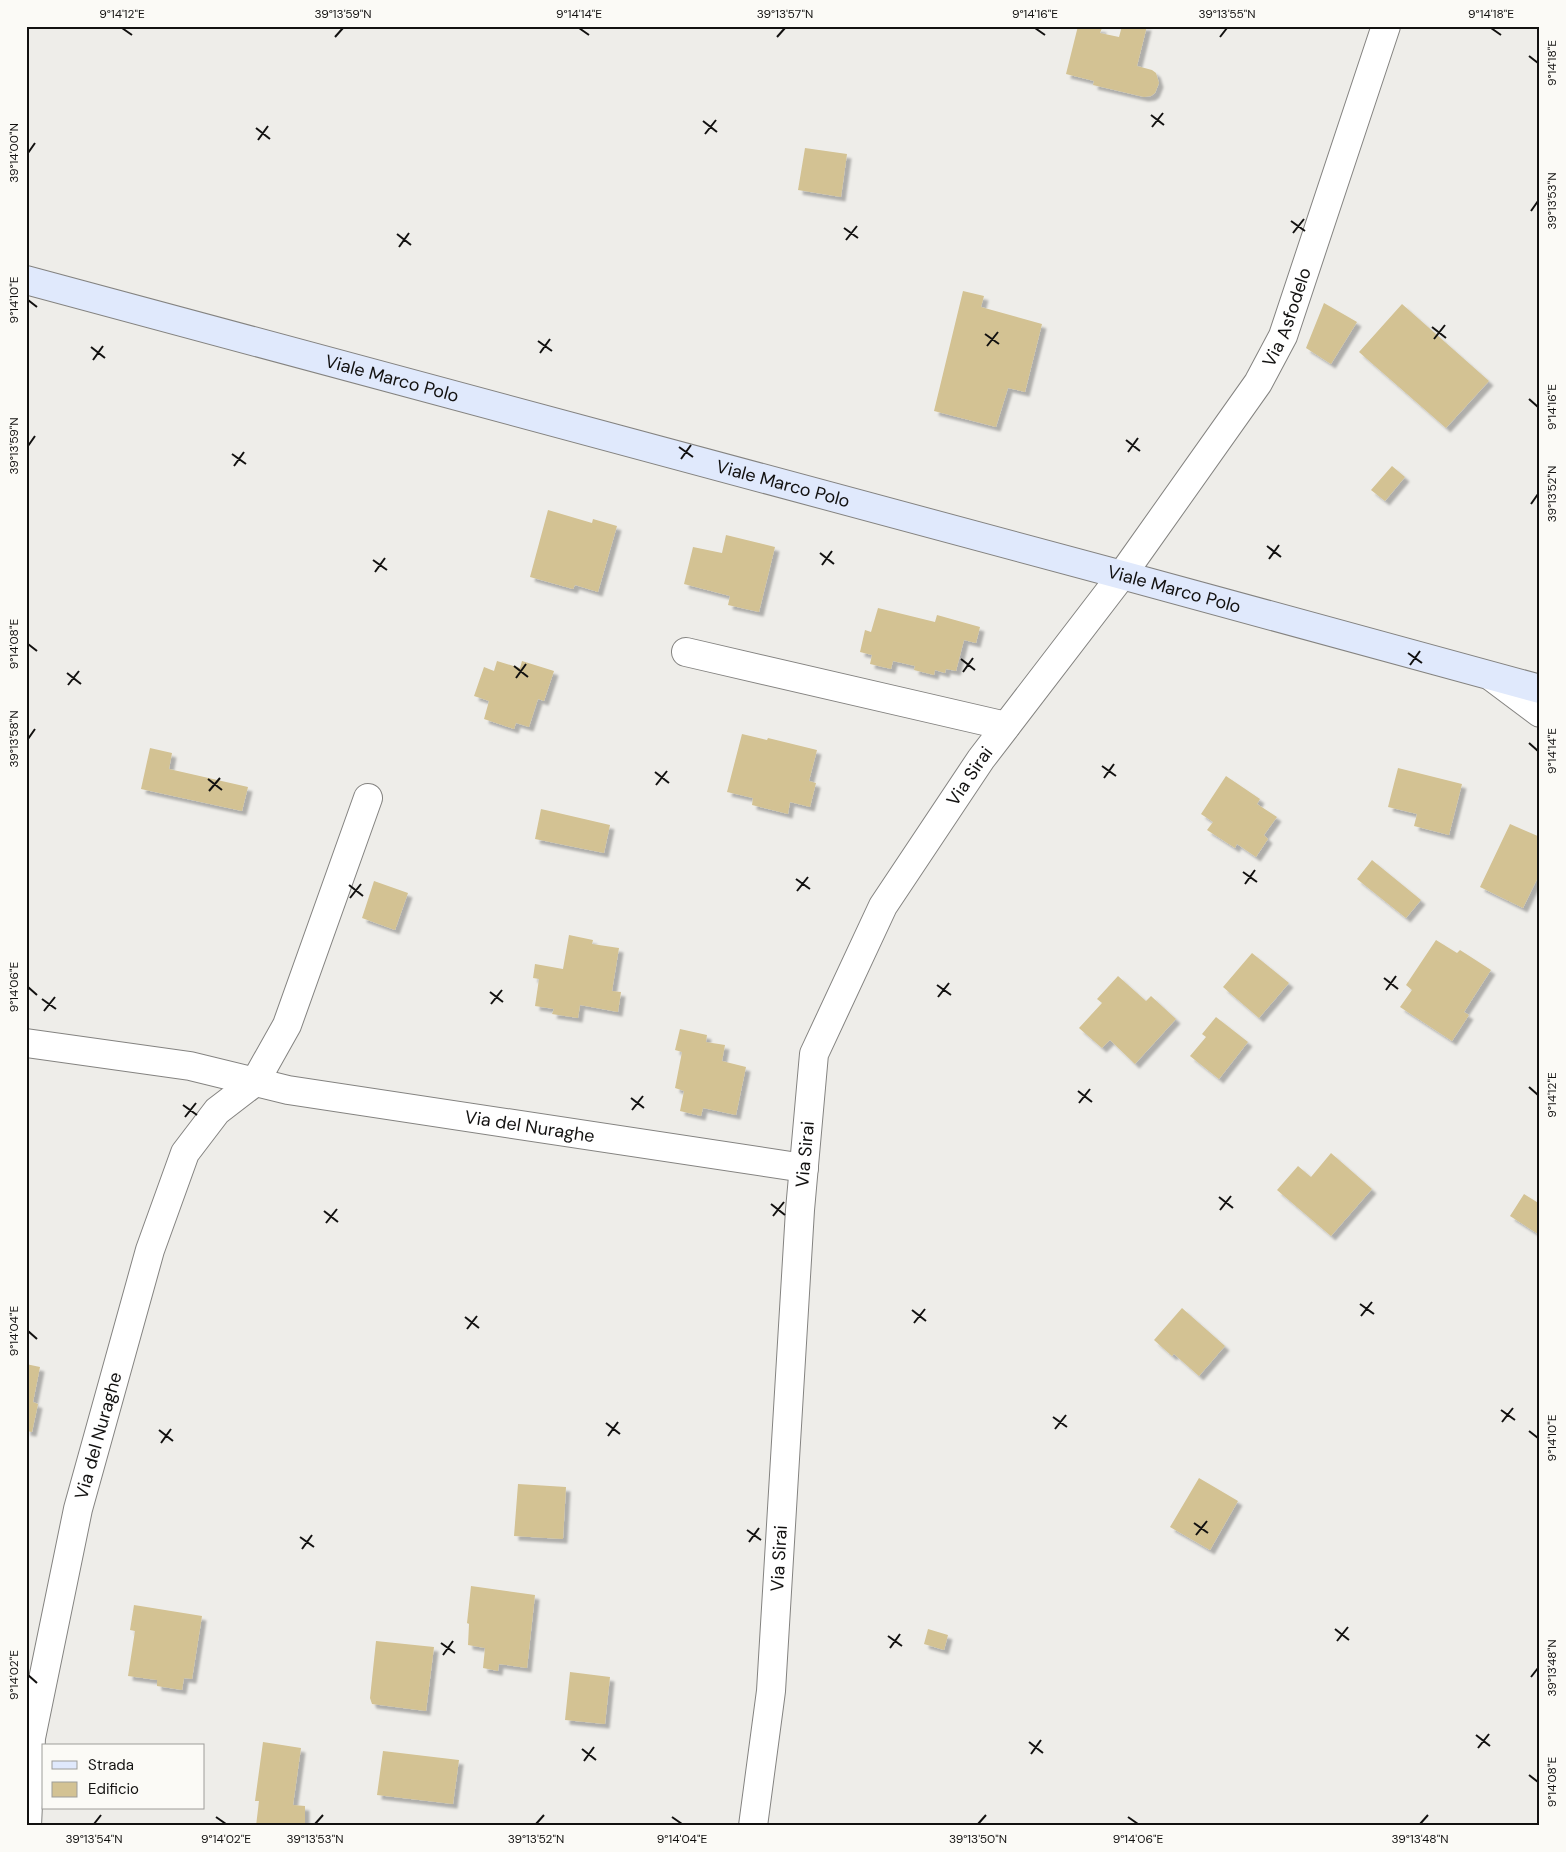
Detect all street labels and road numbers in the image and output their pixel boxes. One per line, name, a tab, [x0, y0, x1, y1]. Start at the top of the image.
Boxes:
street label: Via Asfodelo	[1257, 265, 1317, 371]
street label: Viale Marco Polo	[322, 349, 462, 408]
street label: Viale Marco Polo	[714, 454, 853, 513]
street label: Viale Marco Polo	[1105, 560, 1244, 619]
street label: Via Sirai	[941, 742, 998, 811]
street label: Via del Nuraghe	[463, 1105, 596, 1148]
street label: Via Sirai	[790, 1120, 820, 1189]
street label: Via del Nuraghe	[69, 1369, 128, 1502]
street label: Via Sirai	[765, 1525, 793, 1592]

